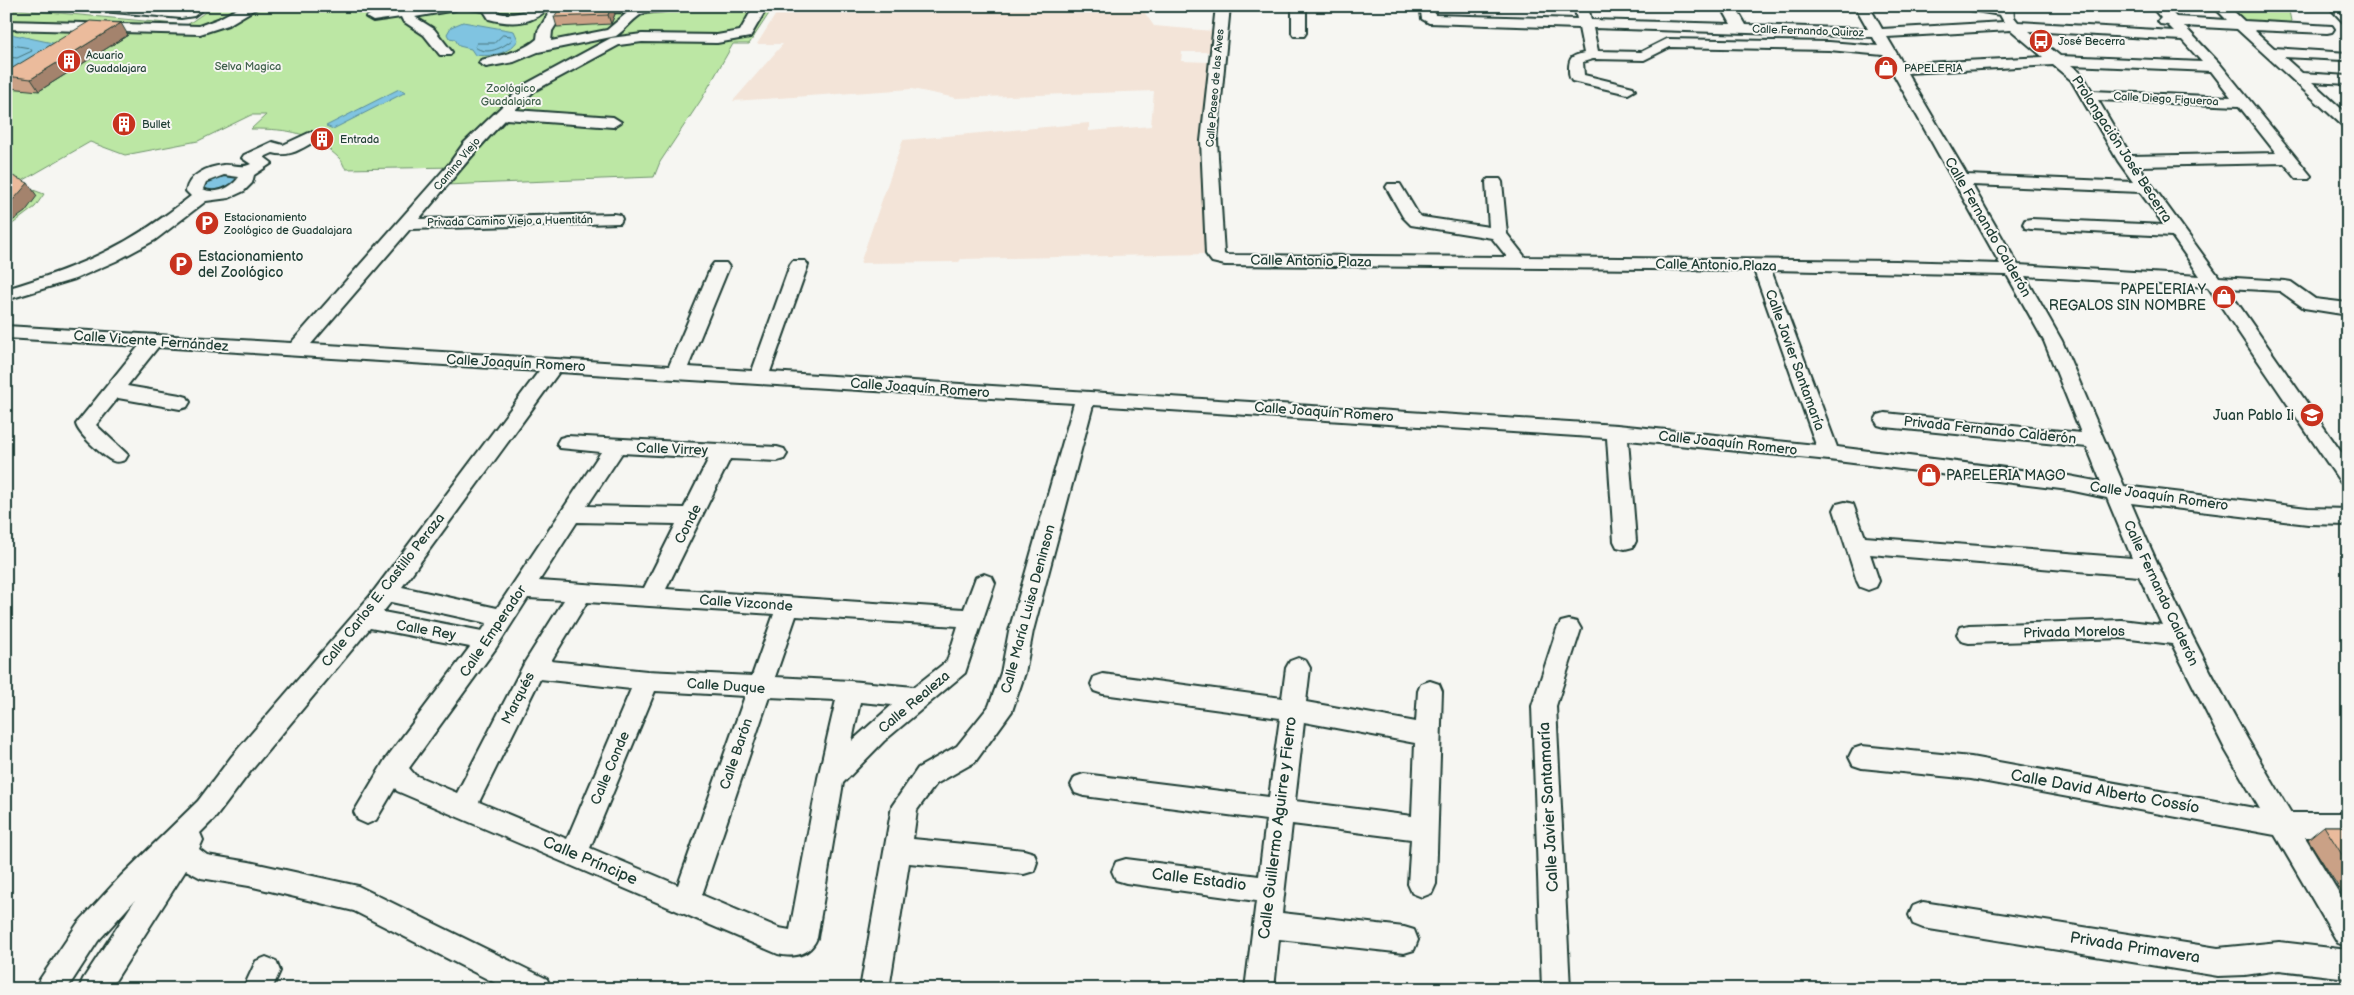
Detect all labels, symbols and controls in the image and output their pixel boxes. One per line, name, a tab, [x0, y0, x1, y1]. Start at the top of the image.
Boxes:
street label: Calle Fernando Quiroz	[1752, 23, 1865, 39]
street label: Calle Paseo de las Aves	[1203, 28, 1227, 148]
bus stop icon: José Becerra	[2028, 28, 2054, 54]
place label: José Becerra	[2058, 35, 2125, 48]
building icon: Acuario Guadalajara	[56, 48, 82, 74]
place label: Acuario Guadalajara	[86, 49, 147, 75]
shop icon: PAPELERIA	[1873, 55, 1899, 81]
park label: Selva Magica	[215, 60, 281, 73]
place label: PAPELERIA	[1904, 62, 1963, 75]
street label: Prolongación José Becerra	[2068, 72, 2176, 226]
park label: Zoológico Guadalajara	[481, 82, 541, 108]
street label: Calle Diego Figueroa	[2113, 90, 2219, 108]
building icon: Bullet	[111, 111, 137, 137]
place label: Bullet	[142, 118, 171, 131]
building icon: Entrada	[309, 126, 335, 152]
place label: Entrada	[340, 133, 379, 146]
street label: Camino Viejo	[431, 135, 483, 193]
street label: Calle Fernando Calderón	[1941, 154, 2035, 300]
parking icon: Estacionamiento Zoológico de Guadalajara	[194, 210, 220, 236]
place label: Estacionamiento Zoológico de Guadalajara	[223, 211, 352, 237]
street label: Privada Camino Viejo a Huentitán	[427, 213, 593, 229]
place label: Estacionamiento del Zoológico	[198, 248, 303, 281]
parking icon: Estacionamiento del Zoológico	[168, 251, 194, 277]
street label: Calle Antonio Plaza	[1250, 251, 1372, 271]
street label: Calle Antonio Plaza	[1655, 255, 1777, 275]
place label: PAPELERIA Y REGALOS SIN NOMBRE	[2049, 281, 2207, 314]
shop icon: PAPELERIA Y REGALOS SIN NOMBRE	[2211, 284, 2237, 310]
street label: Calle Javier Santamaría	[1762, 287, 1829, 433]
street label: Calle Vicente Fernández	[73, 327, 229, 355]
street label: Calle Joaquín Romero	[446, 351, 586, 375]
street label: Calle Joaquín Romero	[850, 375, 990, 401]
street label: Calle Joaquín Romero	[1254, 399, 1394, 425]
school or university icon: Juan Pablo Ii	[2299, 402, 2325, 428]
place label: Juan Pablo Ii	[2213, 407, 2294, 424]
street label: Privada Fernando Calderón	[1903, 412, 2077, 448]
street label: Calle Joaquín Romero	[1658, 427, 1798, 459]
street label: Calle Virrey	[636, 439, 709, 459]
shop icon: PAPELERIA MAGO	[1916, 462, 1942, 488]
place label: PAPELERIA MAGO	[1946, 467, 2066, 484]
street label: Calle Joaquín Romero	[2089, 478, 2229, 514]
street label: Conde	[671, 501, 705, 547]
street label: Calle Carlos E. Castillo Peraza	[318, 510, 448, 670]
street label: Calle Fernando Calderón	[2120, 517, 2202, 669]
street label: Calle María Luisa Deninson	[997, 523, 1059, 695]
street label: Calle Emperador	[456, 581, 531, 680]
street label: Calle Vizconde	[699, 591, 793, 615]
street label: Calle Rey	[395, 616, 458, 644]
street label: Privada Morelos	[2023, 623, 2125, 641]
street label: Calle Realeza	[875, 667, 953, 737]
street label: Marqués	[498, 669, 538, 727]
street label: Calle Duque	[686, 675, 766, 697]
street label: Calle Barón	[716, 716, 756, 792]
street label: Calle Guillermo Aguirre y Fierro	[1255, 716, 1301, 940]
street label: Calle Javier Santamaría	[1535, 721, 1563, 893]
street label: Calle Conde	[587, 729, 633, 807]
street label: Calle David Alberto Cossío	[2009, 766, 2201, 818]
street label: Calle Príncipe	[540, 833, 641, 890]
street label: Calle Estadio	[1151, 865, 1247, 895]
street label: Privada Primavera	[2069, 928, 2201, 968]

